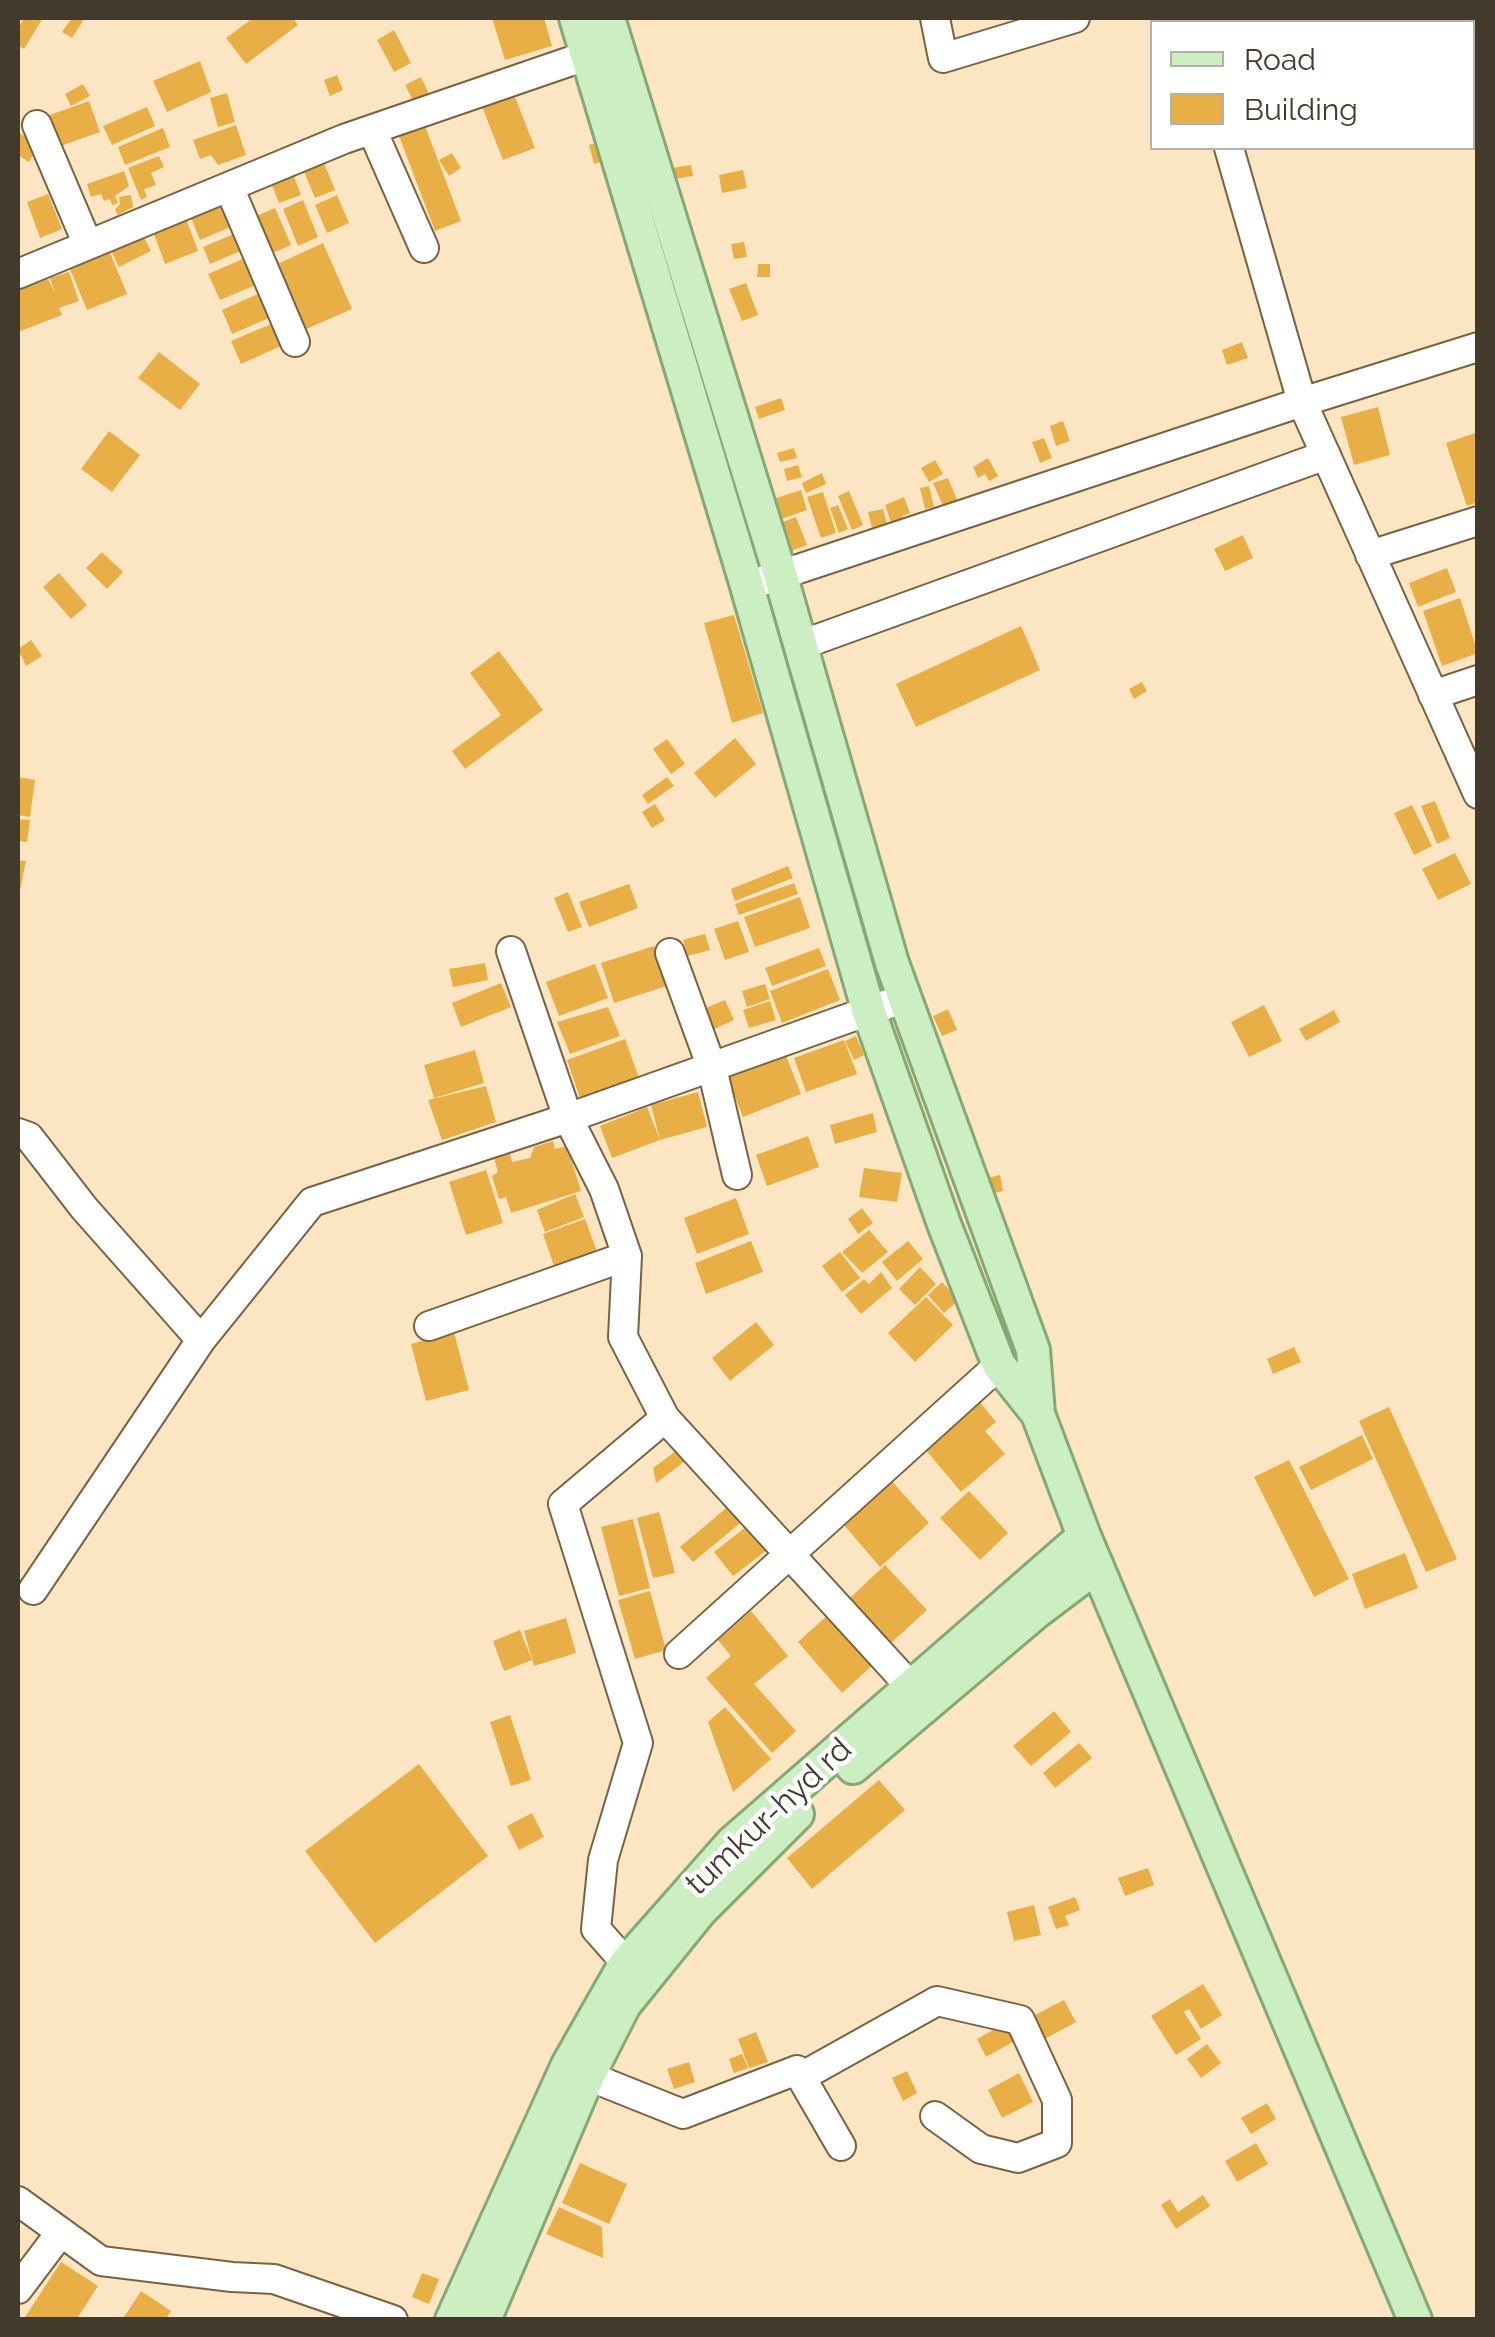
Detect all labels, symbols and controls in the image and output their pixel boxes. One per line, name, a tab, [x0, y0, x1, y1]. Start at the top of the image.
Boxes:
legend	[1150, 20, 1475, 150]
text: Road	[1244, 42, 1316, 77]
text: Building	[1244, 92, 1358, 127]
street label: tumkur-hyd rd	[678, 1731, 860, 1903]

